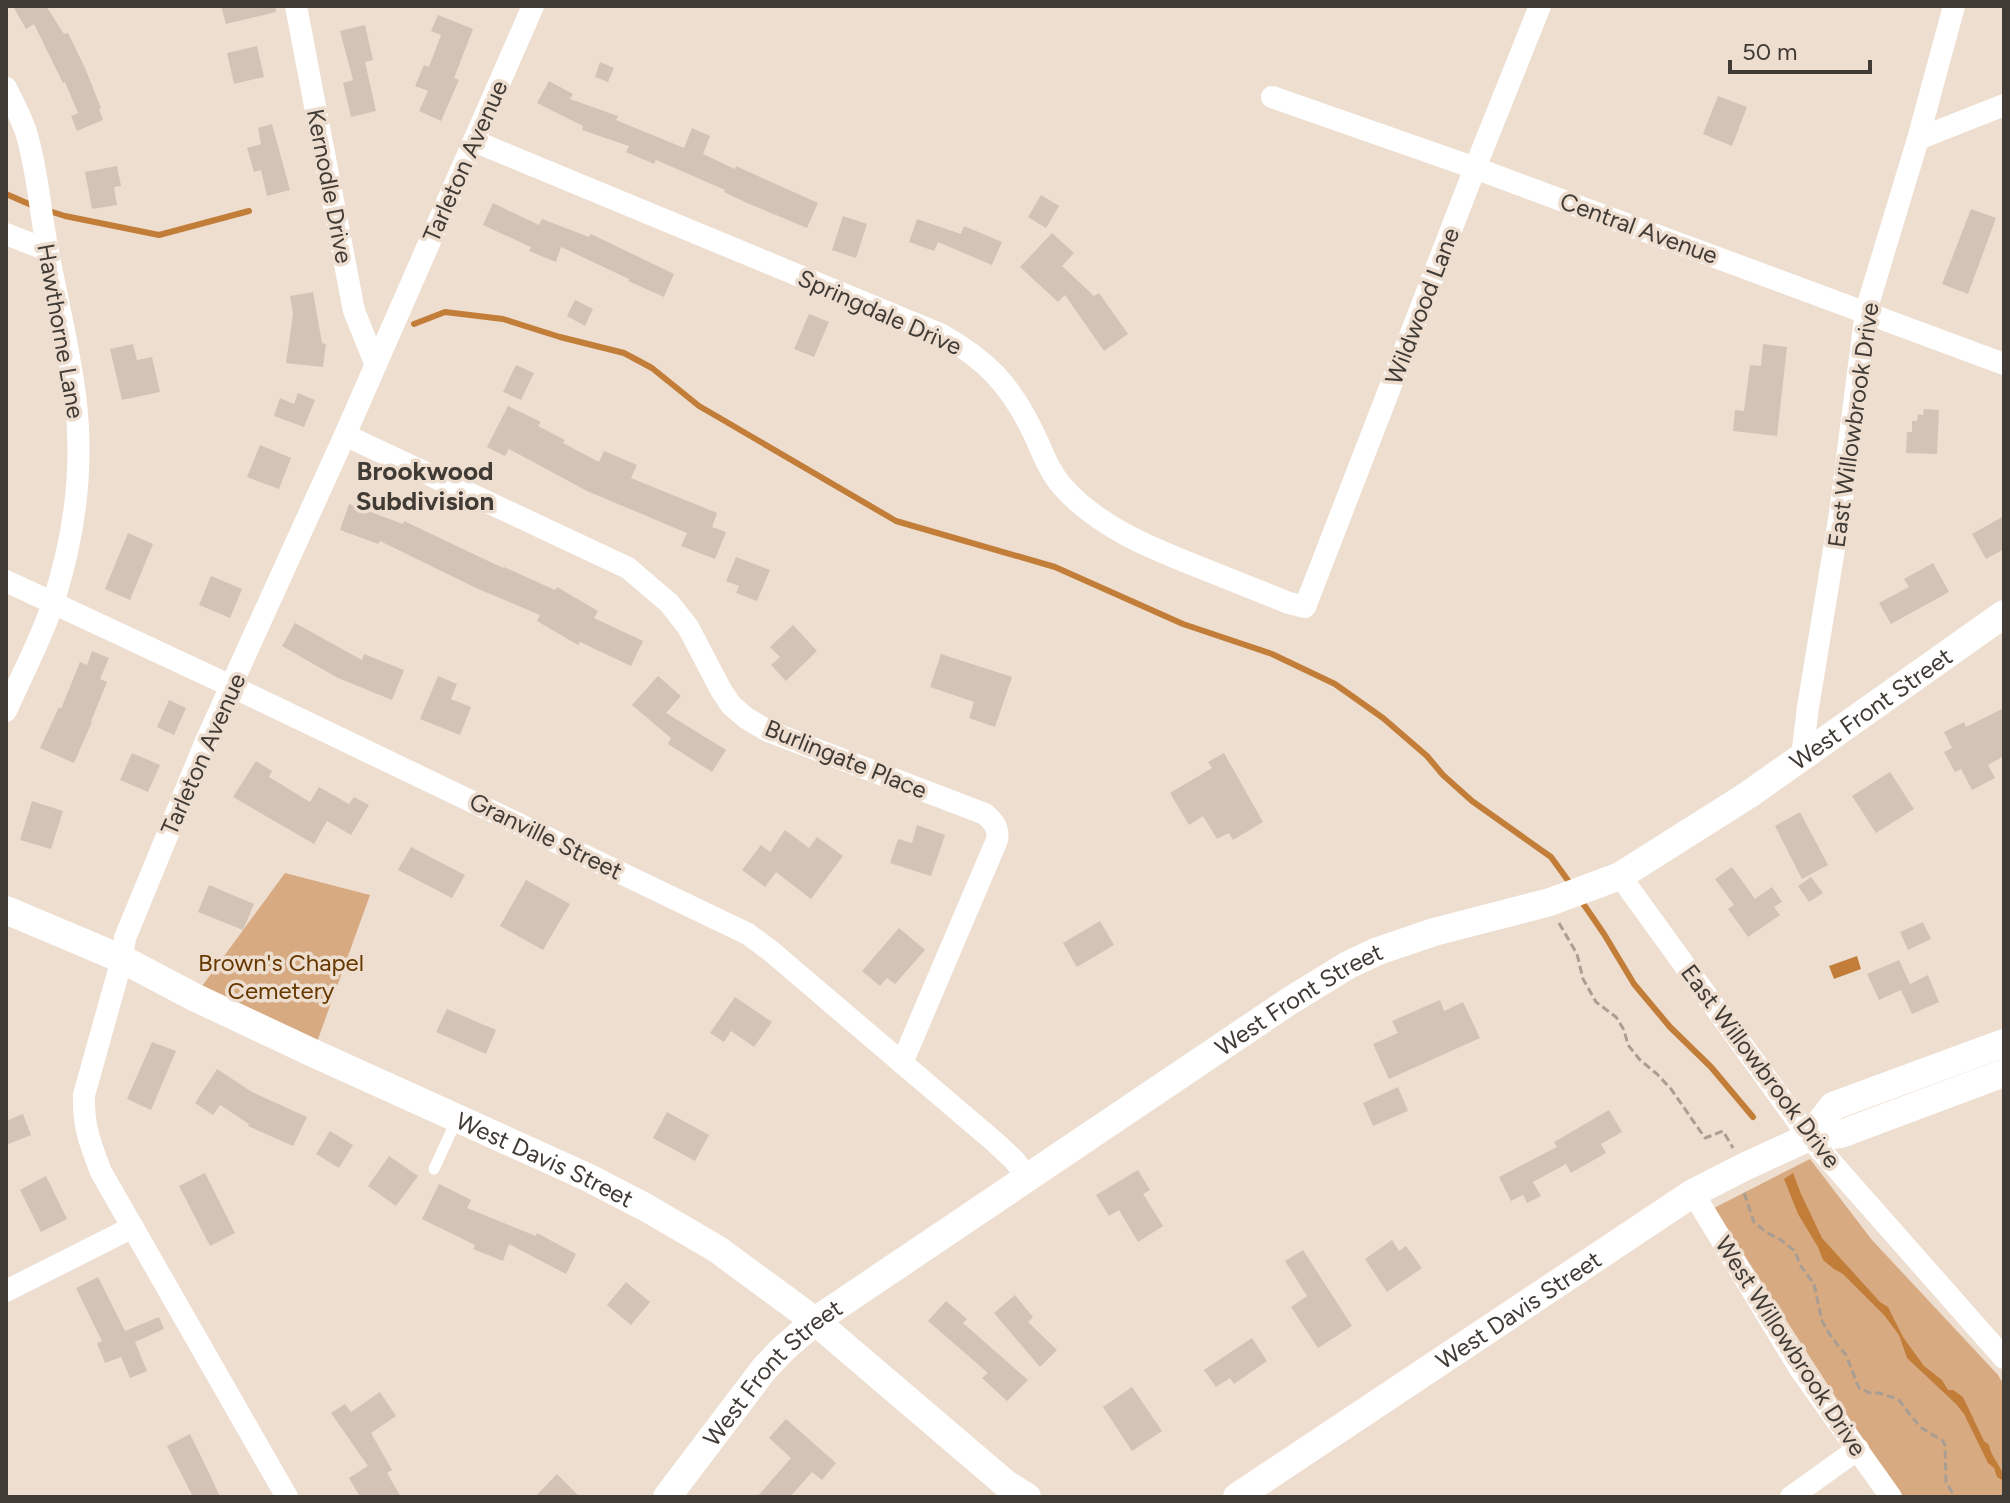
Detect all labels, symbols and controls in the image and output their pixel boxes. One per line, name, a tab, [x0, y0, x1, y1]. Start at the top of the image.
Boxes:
scale bar	[1730, 24, 1870, 74]
text: 50 m	[1742, 37, 1798, 66]
street label: Tarleton Avenue	[416, 76, 514, 246]
street label: Kernodle Drive	[301, 106, 359, 266]
street label: Central Avenue	[1556, 186, 1722, 270]
street label: Wildwood Lane	[1379, 224, 1465, 388]
street label: Hawthorne Lane	[31, 241, 91, 421]
street label: Springdale Drive	[794, 263, 966, 361]
street label: East Willowbrook Drive	[1821, 301, 1885, 549]
district label: Brookwood Subdivision	[356, 455, 494, 517]
street label: West Front Street	[1784, 641, 1957, 776]
street label: Tarleton Avenue	[154, 669, 252, 839]
street label: Burlingate Place	[761, 713, 931, 805]
street label: Granville Street	[465, 786, 627, 886]
street label: West Front Street	[1209, 937, 1387, 1062]
park label: Brown's Chapel Cemetery	[198, 948, 364, 1005]
street label: East Willowbrook Drive	[1675, 959, 1847, 1173]
street label: West Davis Street	[452, 1105, 639, 1213]
street label: West Willowbrook Drive	[1709, 1231, 1873, 1461]
street label: West Davis Street	[1430, 1244, 1606, 1375]
street label: West Front Street	[697, 1293, 847, 1452]

